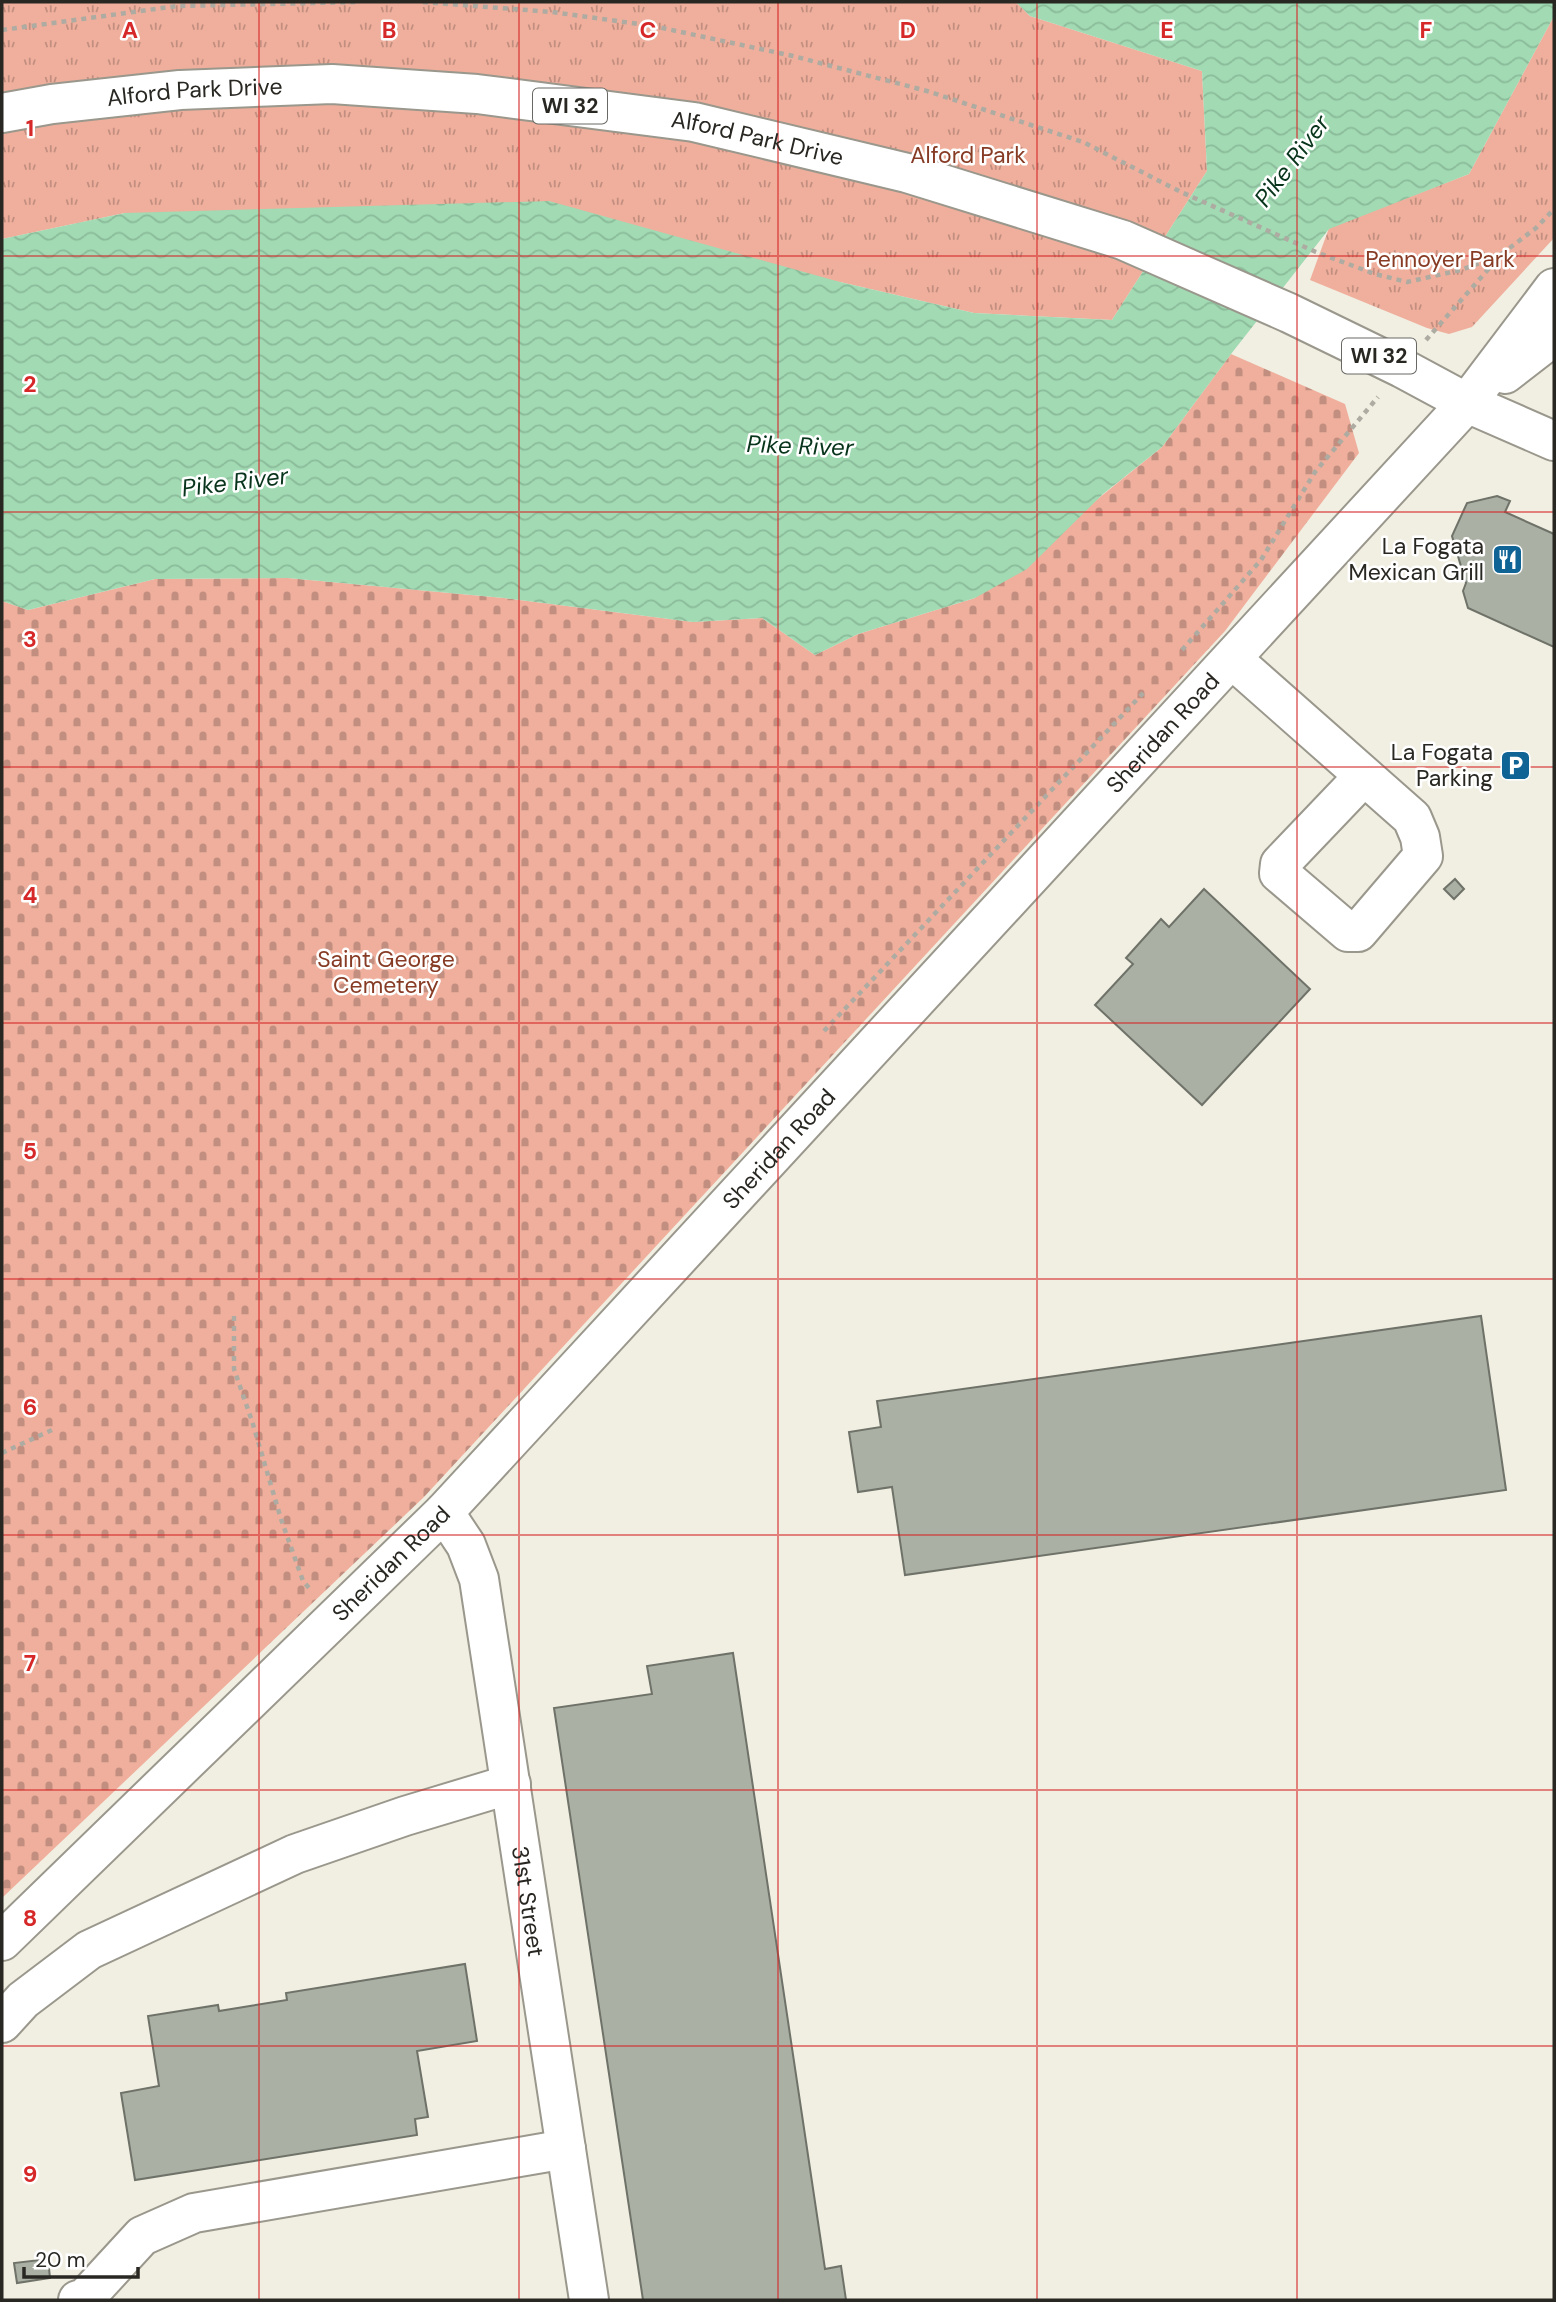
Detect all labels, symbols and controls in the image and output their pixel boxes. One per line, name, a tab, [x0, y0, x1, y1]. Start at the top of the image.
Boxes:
text: A	[122, 15, 138, 45]
text: B	[382, 15, 396, 45]
text: C	[640, 15, 656, 45]
text: D	[900, 15, 916, 45]
text: E	[1160, 15, 1174, 45]
text: F	[1420, 15, 1433, 45]
street label: Alford Park Drive	[105, 71, 283, 113]
road number: WI 32	[533, 88, 607, 124]
street label: Alford Park Drive	[669, 104, 847, 172]
water label: Pike River	[1247, 108, 1337, 213]
text: 1	[26, 113, 34, 143]
park label: Alford Park	[910, 140, 1026, 170]
park label: Pennoyer Park	[1365, 244, 1515, 274]
road number: WI 32	[1342, 338, 1416, 374]
text: 2	[23, 369, 37, 399]
water label: Pike River	[746, 428, 855, 463]
water label: Pike River	[180, 459, 291, 503]
place label: La Fogata Mexican Grill	[1348, 531, 1484, 587]
restaurant icon: La Fogata Mexican Grill	[1490, 542, 1524, 576]
text: 3	[23, 624, 37, 654]
street label: Sheridan Road	[1100, 666, 1226, 799]
place label: La Fogata Parking	[1391, 737, 1493, 793]
parking icon: La Fogata Parking	[1499, 748, 1533, 782]
text: 4	[23, 880, 38, 910]
park label: Saint George Cemetery	[317, 944, 455, 1000]
street label: Sheridan Road	[716, 1082, 842, 1215]
text: 5	[23, 1136, 37, 1166]
text: 6	[23, 1392, 37, 1422]
street label: Sheridan Road	[325, 1499, 456, 1628]
text: 7	[24, 1648, 36, 1678]
street label: 31st Street	[505, 1844, 551, 1959]
text: 8	[23, 1903, 37, 1933]
text: 9	[23, 2159, 37, 2189]
scale bar	[24, 2236, 138, 2280]
text: 20 m	[35, 2246, 86, 2274]

